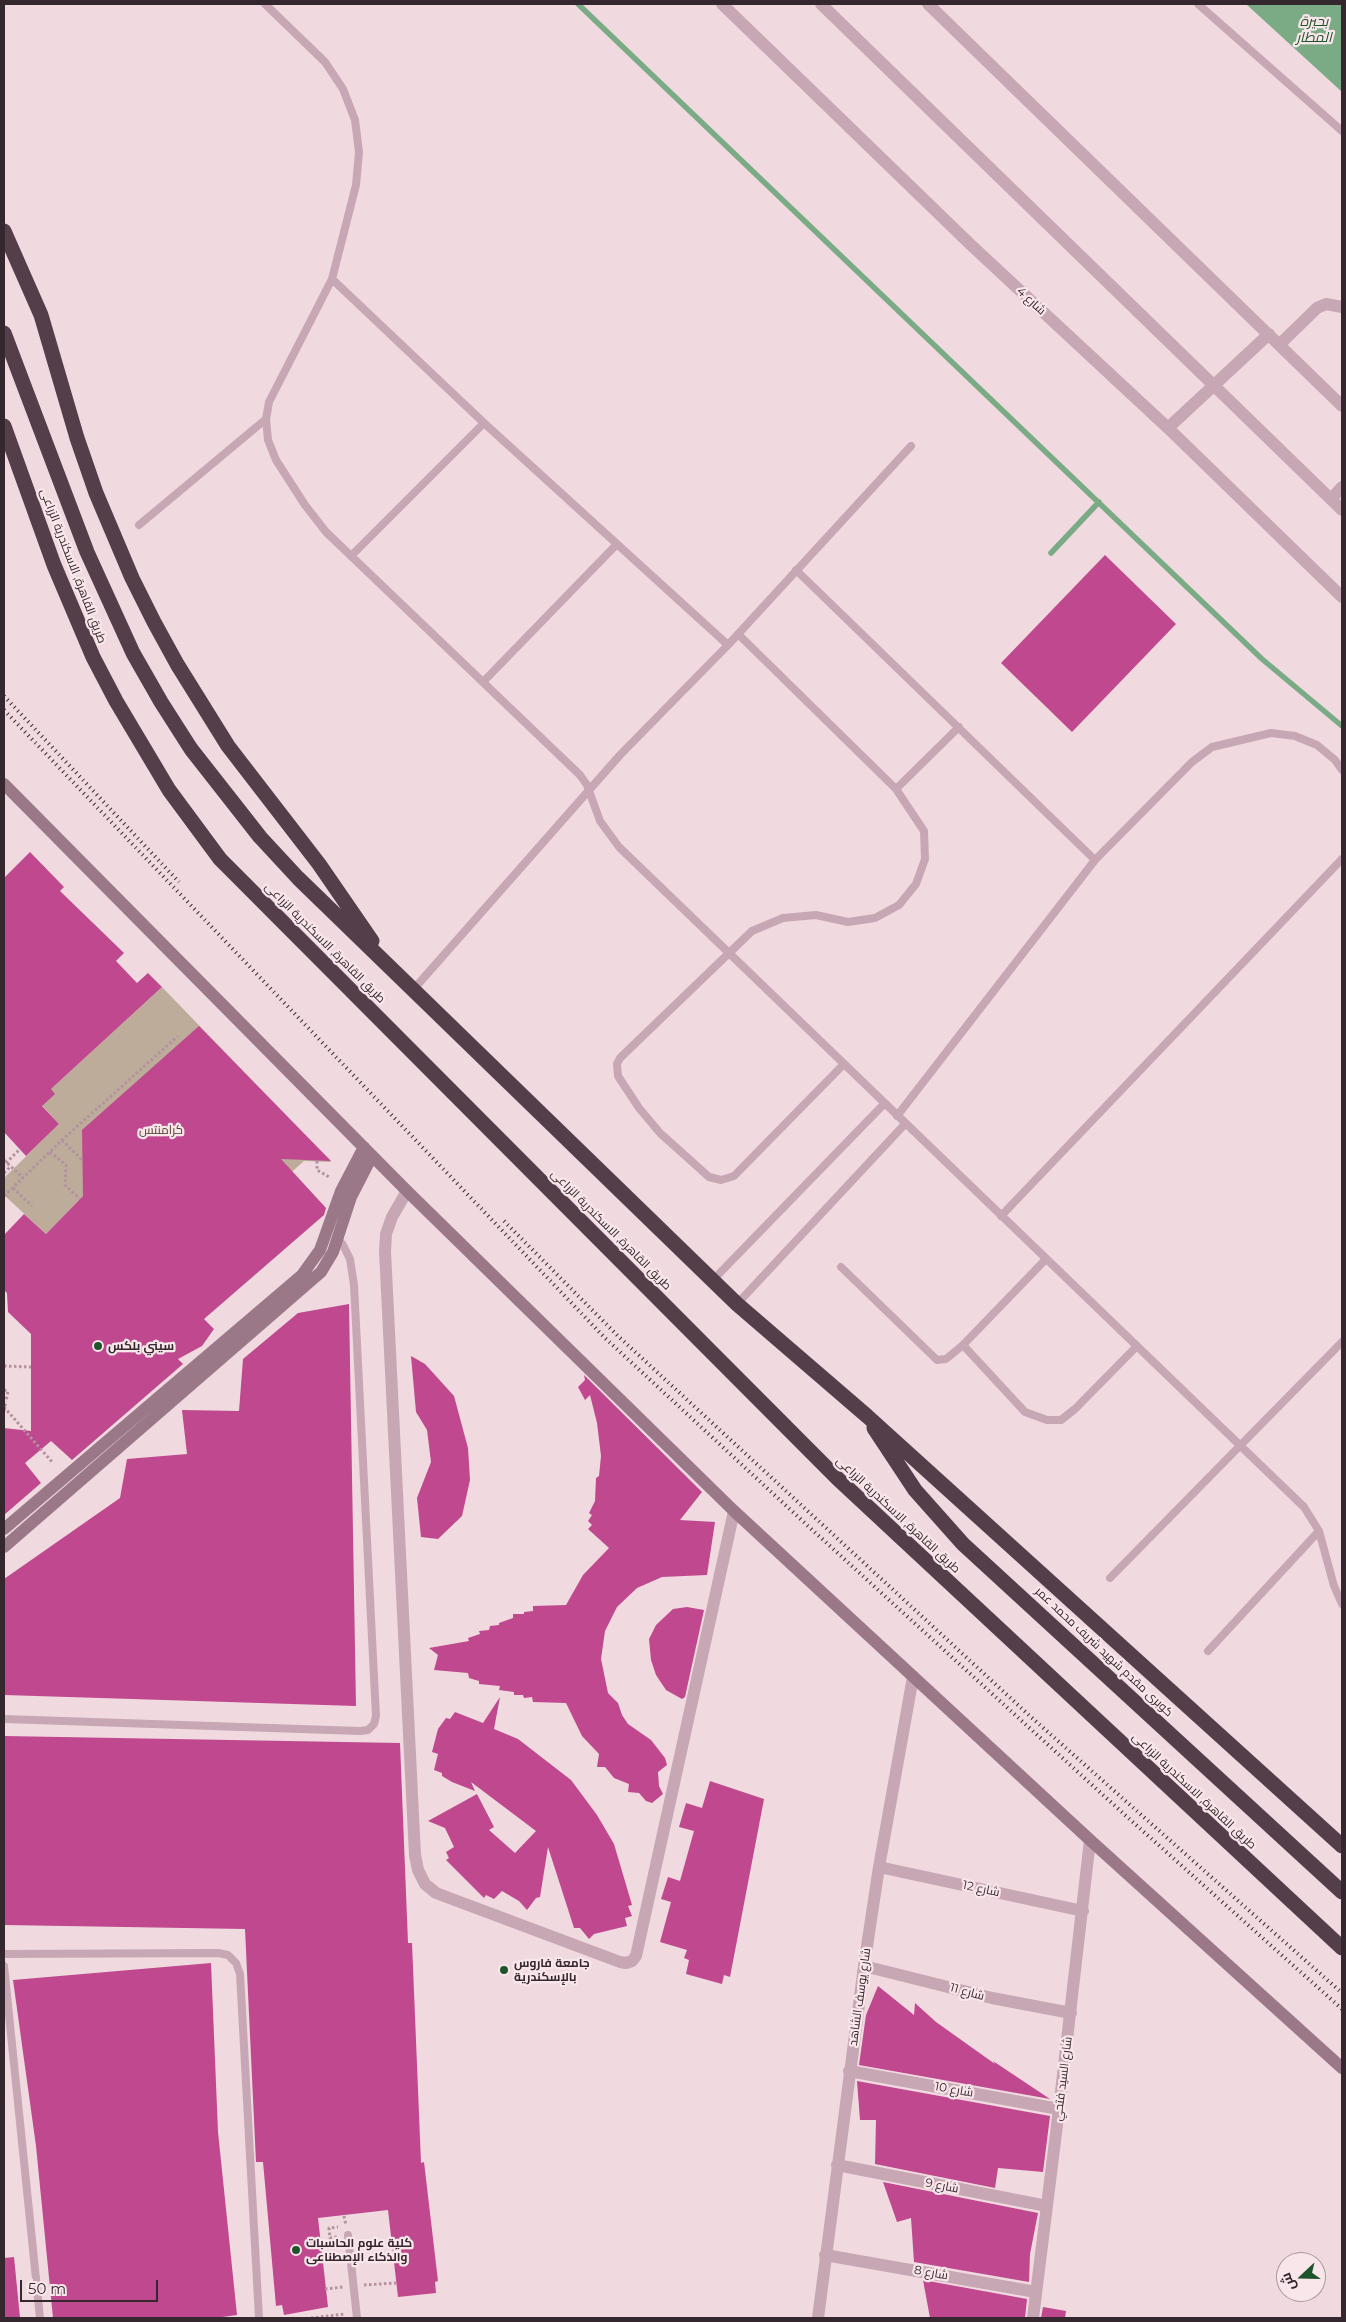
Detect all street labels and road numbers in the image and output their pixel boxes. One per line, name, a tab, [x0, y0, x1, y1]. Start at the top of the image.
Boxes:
street label: شارع 4	[1014, 284, 1048, 318]
street label: طريق القاهرة, الاسكندرية الزراعى	[37, 487, 109, 645]
street label: طريق القاهرة, الاسكندرية الزراعى	[262, 880, 388, 1006]
street label: طريق القاهرة, الاسكندرية الزراعى	[548, 1167, 674, 1293]
street label: طريق القاهرة, الاسكندرية الزراعى	[833, 1454, 963, 1576]
street label: كوبرى مقدم شهيد شريف محمد عمر	[1032, 1584, 1176, 1720]
street label: طريق القاهرة, الاسكندرية الزراعى	[1129, 1730, 1259, 1852]
street label: شارع 12	[961, 1878, 1001, 1900]
street label: شارع يوسف الشاهد	[846, 1947, 874, 2047]
street label: شارع 11	[948, 1981, 986, 2003]
street label: شارع السيد فتحي	[1051, 2036, 1075, 2122]
street label: شارع 10	[934, 2080, 974, 2100]
street label: شارع 9	[924, 2176, 960, 2196]
street label: شارع 8	[913, 2263, 949, 2283]

